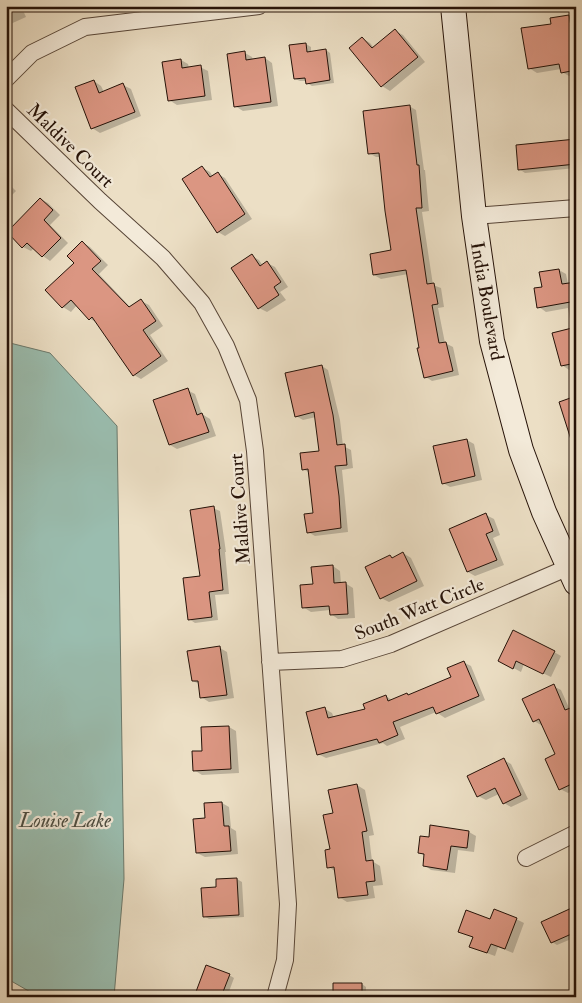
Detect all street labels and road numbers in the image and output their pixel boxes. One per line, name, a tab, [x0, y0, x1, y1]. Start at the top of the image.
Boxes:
street label: Maldive Court	[22, 98, 119, 193]
street label: India Boulevard	[465, 240, 509, 363]
street label: Maldive Court	[224, 453, 256, 565]
street label: South Watt Circle	[351, 572, 488, 646]

